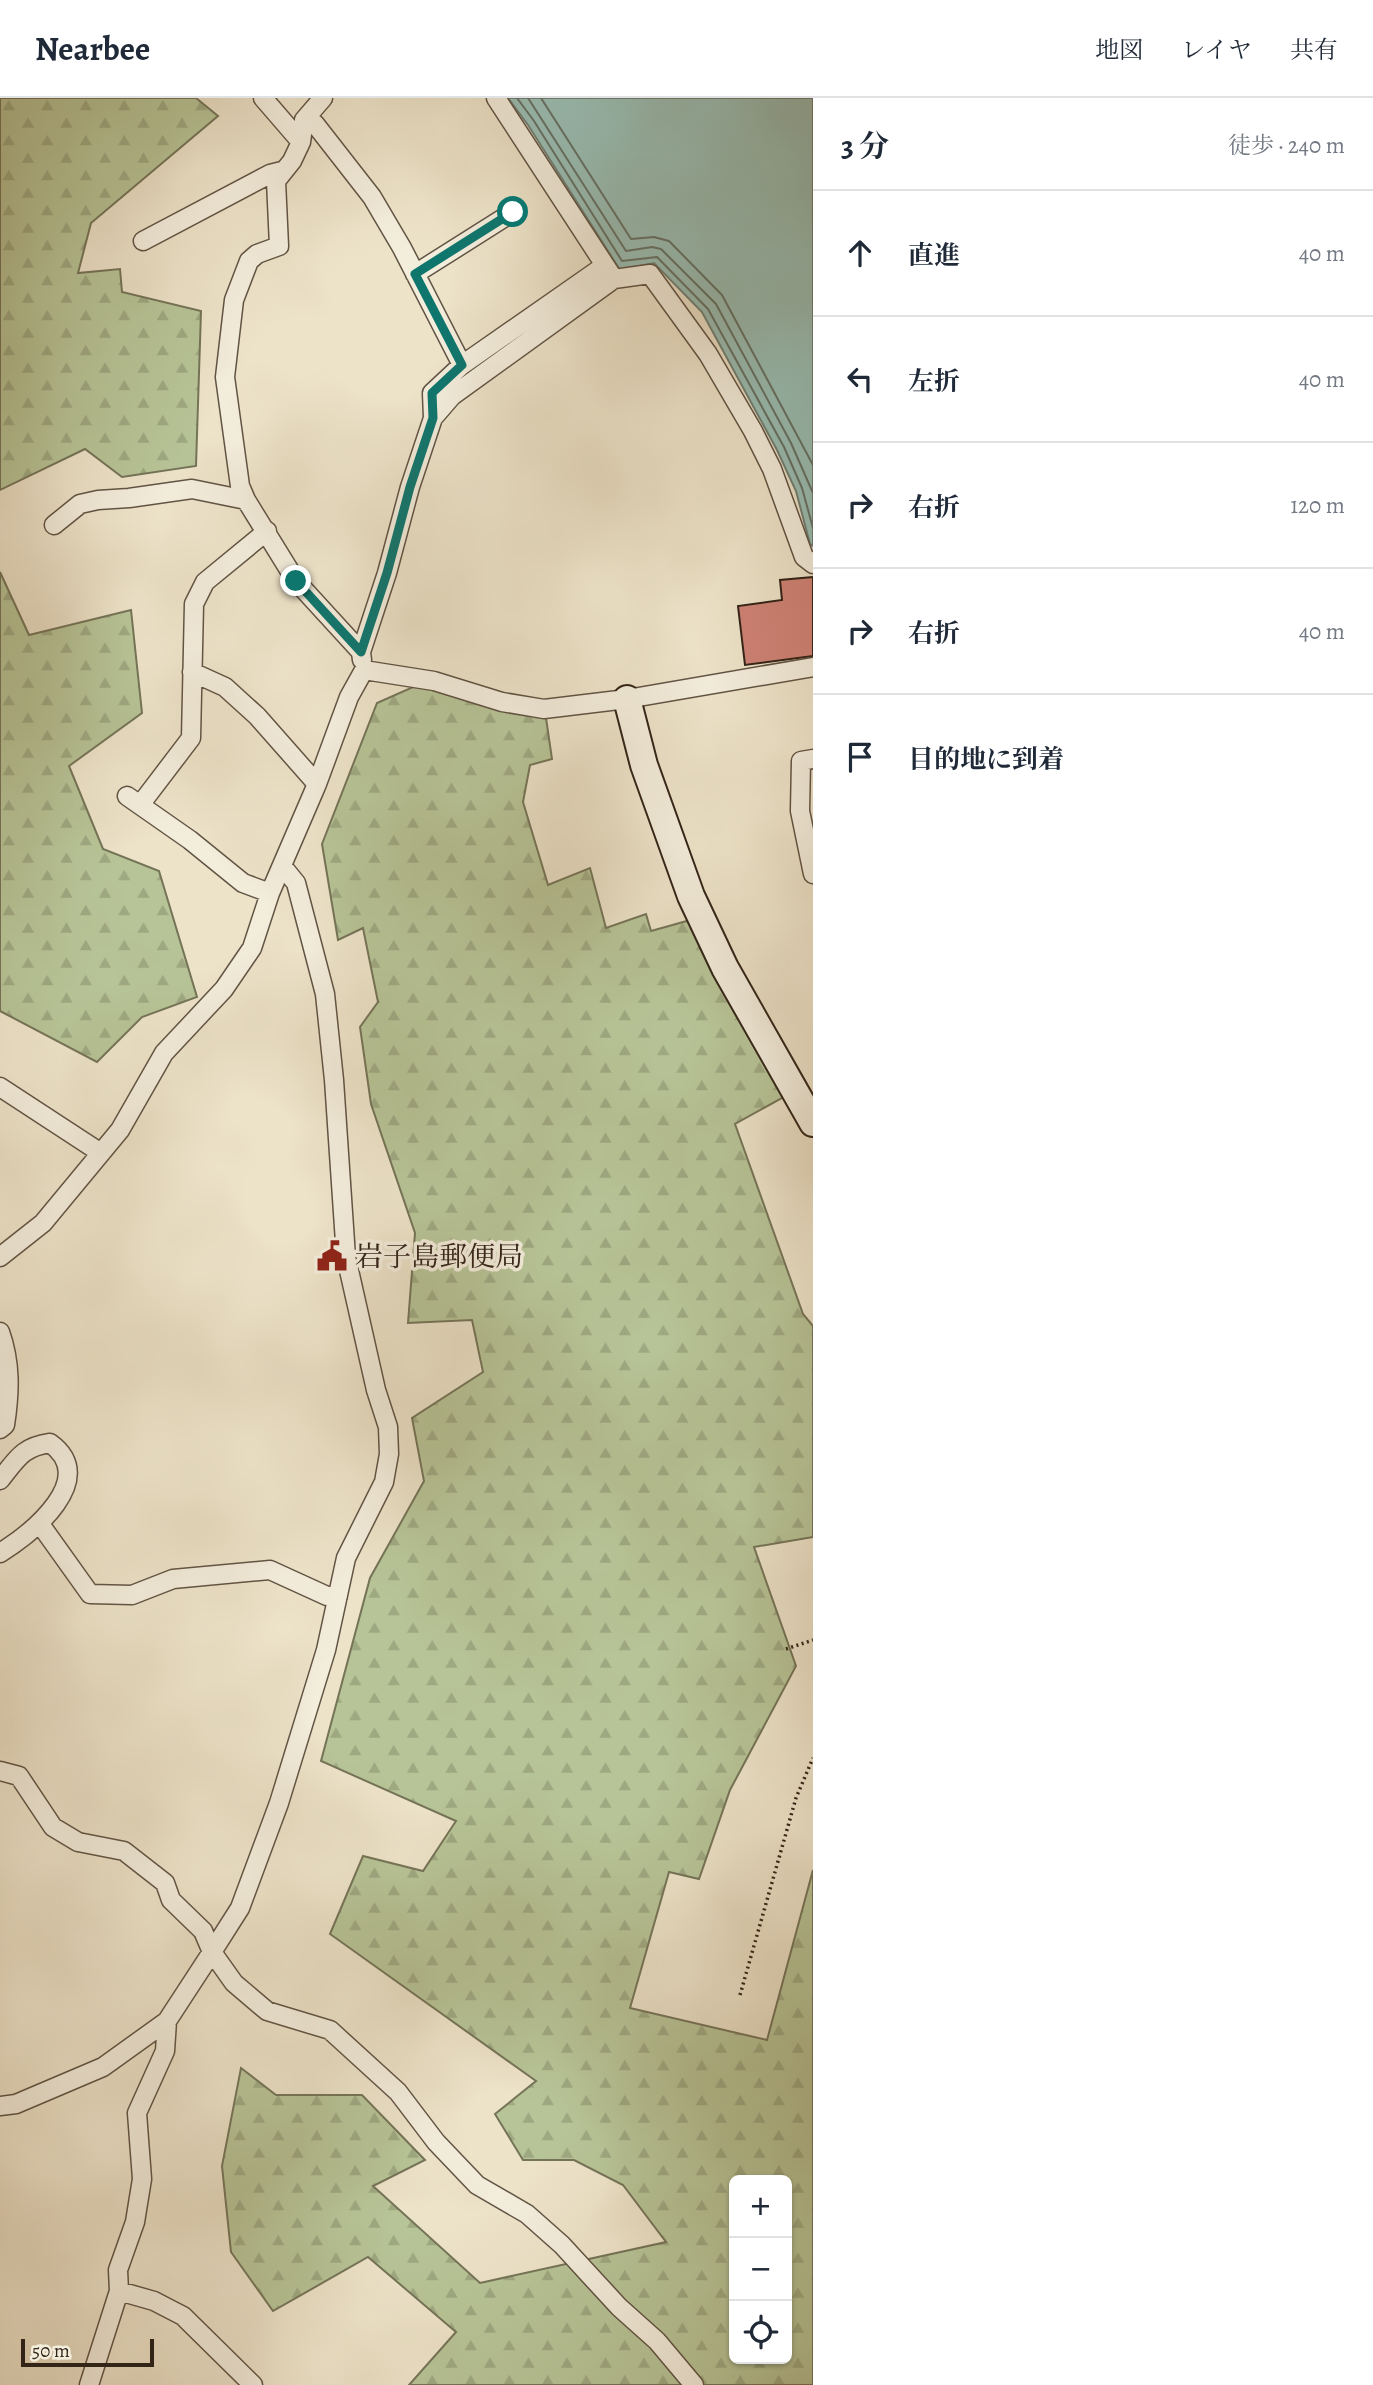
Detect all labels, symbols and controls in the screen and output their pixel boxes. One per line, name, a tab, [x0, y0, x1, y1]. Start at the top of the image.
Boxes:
text: Nearbee	[35, 26, 150, 71]
text: 地図	[1095, 34, 1143, 66]
text: レイヤ	[1181, 34, 1252, 66]
text: 共有	[1290, 34, 1338, 66]
text: 3 分	[841, 126, 889, 166]
text: 徒歩 · 240 m	[1228, 130, 1345, 161]
route start	[497, 196, 528, 227]
icon: ahead	[841, 234, 879, 272]
text: 直進	[908, 238, 960, 273]
text: 40 m	[1299, 238, 1345, 269]
icon: left	[841, 360, 879, 398]
text: 左折	[908, 364, 960, 399]
text: 40 m	[1299, 364, 1345, 395]
icon: right	[841, 486, 879, 524]
text: 右折	[908, 490, 960, 525]
text: 120 m	[1290, 490, 1345, 521]
route end	[280, 565, 311, 596]
icon: right	[841, 612, 879, 650]
text: 右折	[908, 616, 960, 651]
text: 40 m	[1299, 616, 1345, 647]
icon: arrive	[841, 738, 879, 776]
text: 目的地に到着	[908, 742, 1064, 777]
place label: 岩子島郵便局	[355, 1238, 523, 1276]
public building icon: 岩子島郵便局	[315, 1239, 349, 1273]
map controls	[729, 2175, 792, 2364]
button: +	[729, 2175, 792, 2238]
button: −	[729, 2238, 792, 2301]
button: locate	[729, 2301, 792, 2364]
scale bar	[21, 2336, 154, 2368]
text: 50 m	[32, 2338, 70, 2364]

